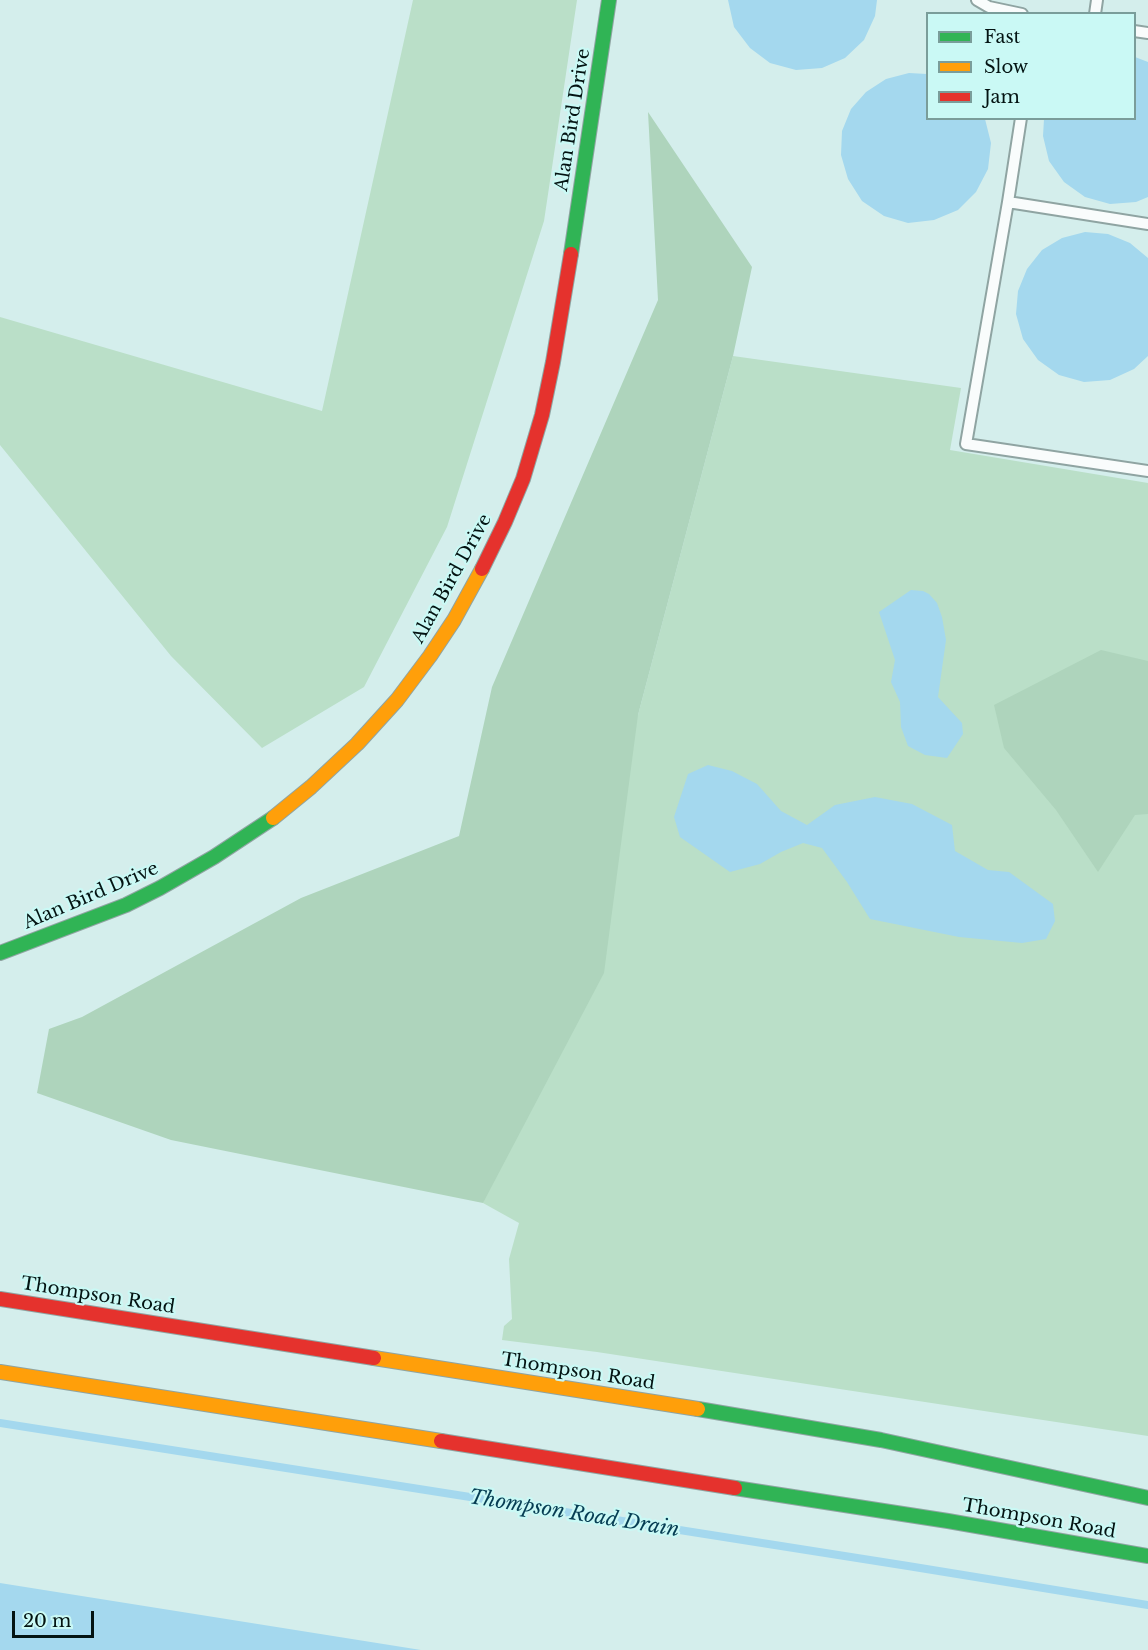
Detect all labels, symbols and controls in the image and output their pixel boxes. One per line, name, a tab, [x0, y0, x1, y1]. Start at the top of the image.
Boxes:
legend	[926, 12, 1136, 120]
text: Fast	[984, 26, 1020, 48]
street label: Alan Bird Drive	[551, 47, 595, 193]
text: Slow	[984, 56, 1028, 78]
text: Jam	[984, 86, 1020, 108]
street label: Alan Bird Drive	[408, 511, 496, 647]
street label: Alan Bird Drive	[20, 858, 162, 934]
street label: Thompson Road	[19, 1273, 177, 1319]
street label: Thompson Road	[499, 1349, 657, 1395]
water label: Thompson Road Drain	[467, 1486, 681, 1542]
street label: Thompson Road	[961, 1495, 1117, 1543]
scale bar	[15, 1599, 98, 1637]
text: 20 m	[23, 1610, 71, 1632]

